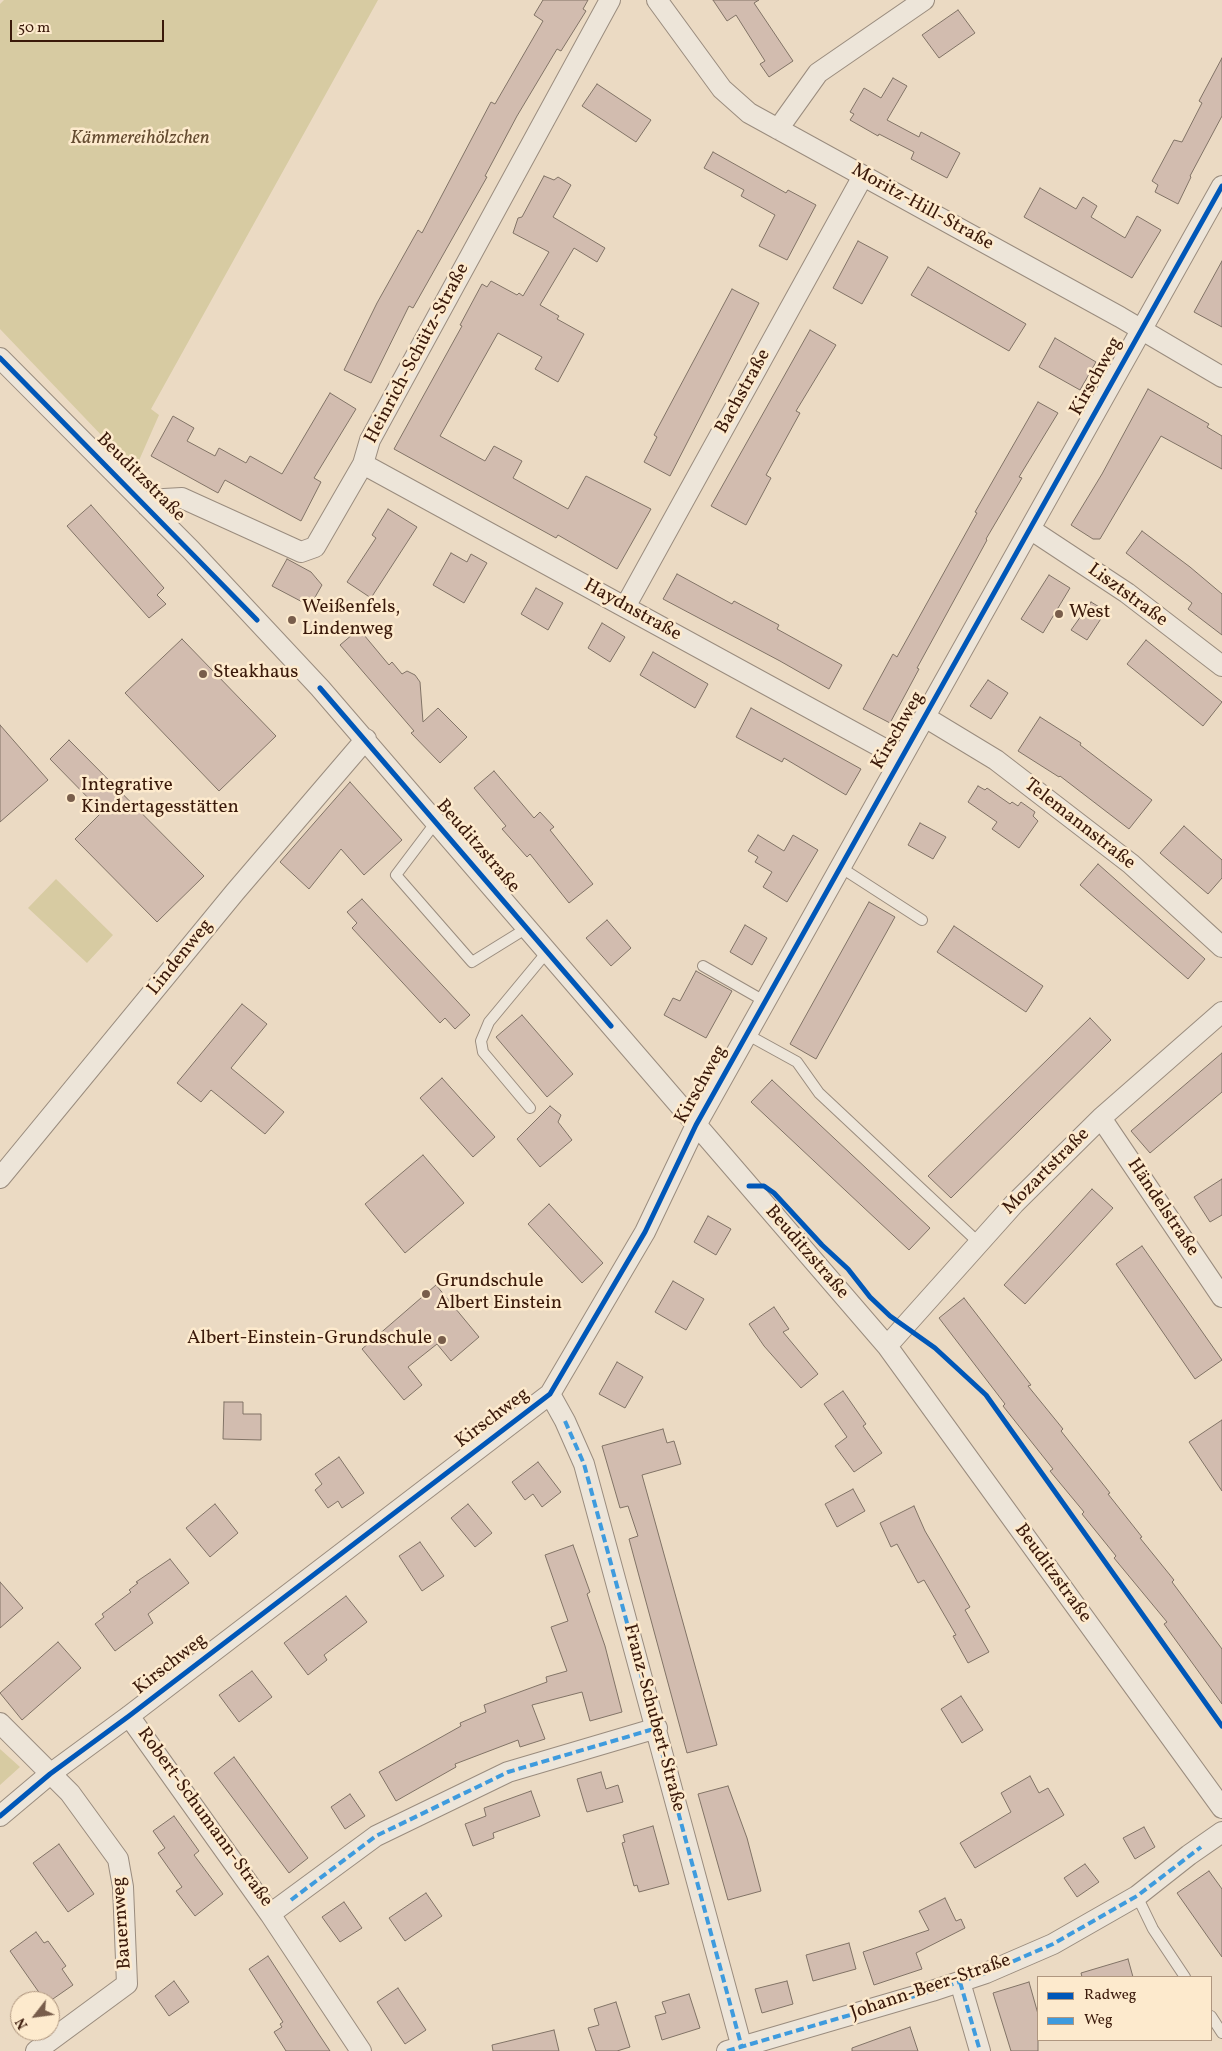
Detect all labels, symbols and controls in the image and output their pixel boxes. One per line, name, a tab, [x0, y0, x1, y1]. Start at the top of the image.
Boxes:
scale bar	[12, 10, 166, 42]
text: 50 m	[18, 18, 50, 39]
park label: Kämmereihölzchen	[70, 129, 210, 151]
street label: Moritz-Hill-Straße	[847, 159, 997, 257]
street label: Heinrich-Schütz-Straße	[361, 260, 475, 448]
street label: Kirschweg	[1066, 334, 1128, 420]
street label: Bachstraße	[711, 346, 777, 438]
street label: Beuditzstraße	[91, 429, 189, 527]
street label: Lisztstraße	[1083, 559, 1171, 633]
street label: Haydnstraße	[579, 575, 685, 647]
place label: Weißenfels, Lindenweg	[302, 598, 400, 642]
place label: West	[1069, 603, 1110, 625]
marker: West	[1053, 608, 1065, 620]
marker: Weißenfels, Lindenweg	[286, 614, 298, 626]
place label: Steakhaus	[213, 663, 298, 685]
marker: Steakhaus	[197, 668, 209, 680]
street label: Kirschweg	[868, 688, 930, 774]
street label: Telemannstraße	[1019, 774, 1139, 876]
place label: Integrative Kindertagesstätten	[81, 776, 239, 820]
marker: Integrative Kindertagesstätten	[65, 792, 77, 804]
street label: Beuditzstraße	[430, 795, 524, 899]
street label: Lindenweg	[143, 915, 219, 1001]
street label: Kirschweg	[671, 1042, 733, 1128]
street label: Mozartstraße	[999, 1124, 1095, 1220]
street label: Händelstraße	[1121, 1155, 1203, 1261]
street label: Beuditzstraße	[759, 1201, 853, 1305]
place label: Grundschule Albert Einstein	[436, 1272, 562, 1316]
marker: Grundschule Albert Einstein	[420, 1288, 432, 1300]
place label: Albert-Einstein-Grundschule	[187, 1329, 432, 1351]
marker: Albert-Einstein-Grundschule	[436, 1334, 448, 1346]
street label: Kirschweg	[452, 1384, 534, 1454]
street label: Beuditzstraße	[1008, 1520, 1096, 1628]
street label: Franz-Schubert-Straße	[617, 1622, 689, 1814]
street label: Kirschweg	[130, 1629, 212, 1701]
street label: Robert-Schumann-Straße	[131, 1724, 277, 1912]
street label: Bauernweg	[108, 1876, 138, 1970]
street label: Johann-Beer-Straße	[848, 1950, 1014, 2026]
legend	[1037, 1976, 1212, 2041]
text: Radweg	[1084, 1985, 1136, 2006]
north arrow	[10, 1991, 60, 2041]
text: Weg	[1084, 2010, 1113, 2031]
text: N	[12, 2014, 33, 2032]

